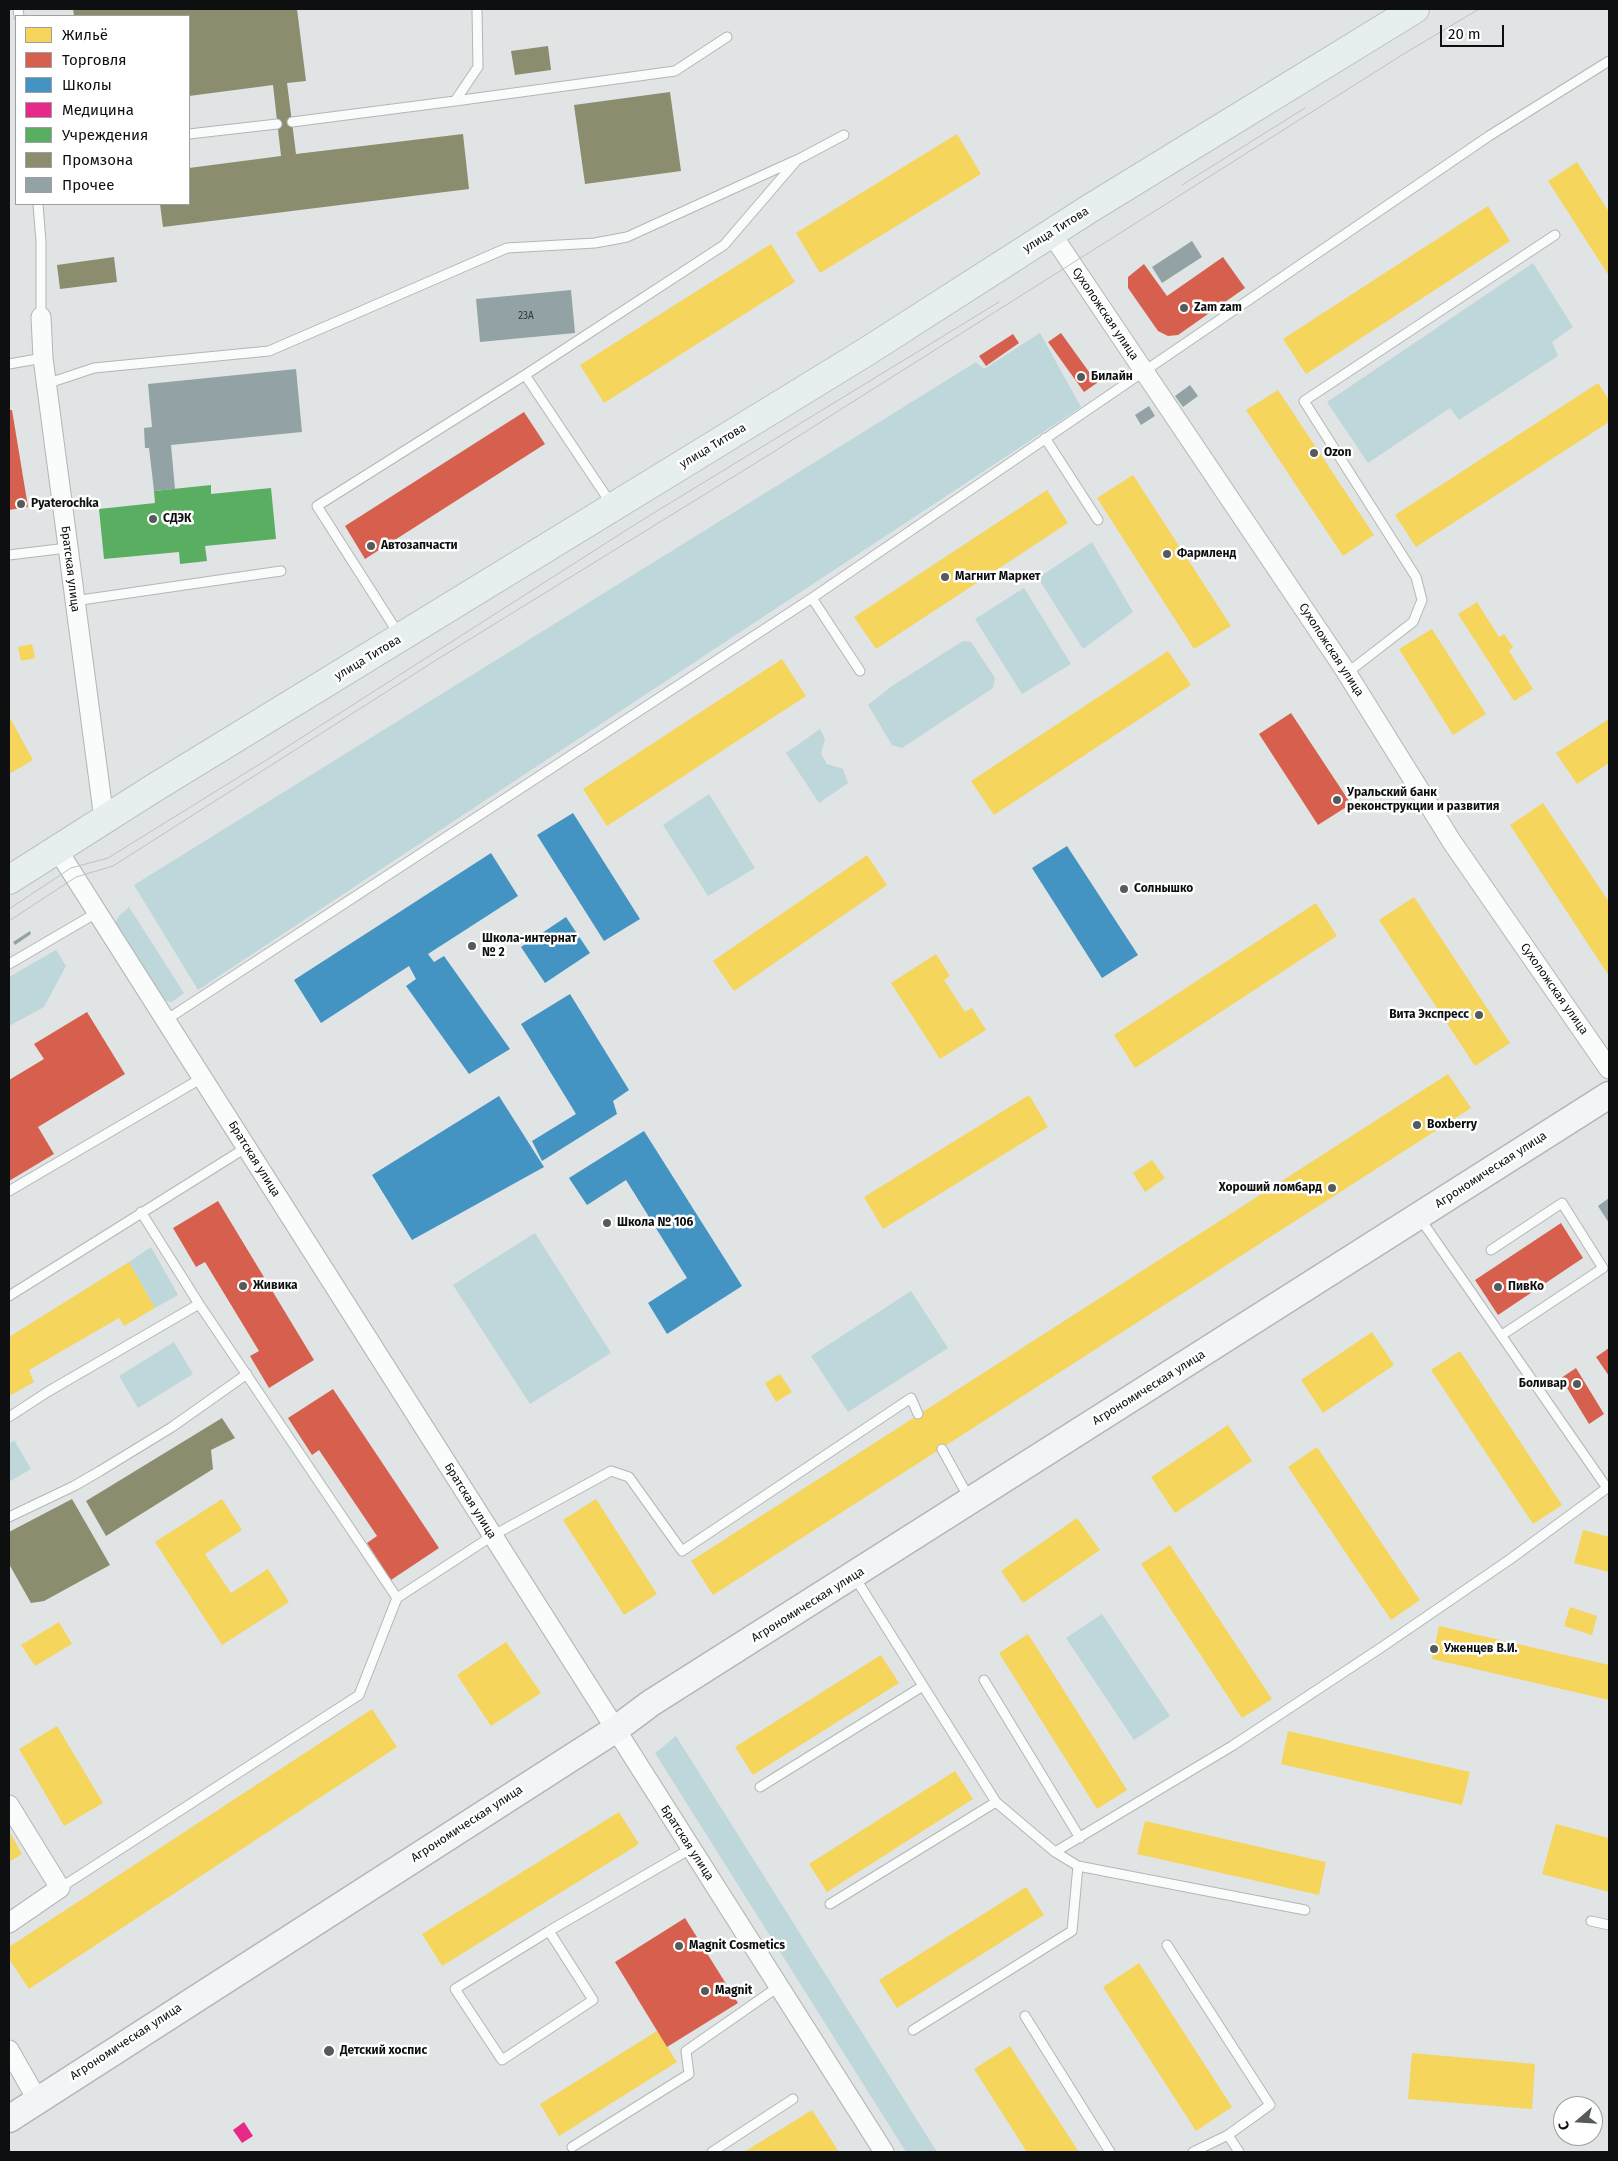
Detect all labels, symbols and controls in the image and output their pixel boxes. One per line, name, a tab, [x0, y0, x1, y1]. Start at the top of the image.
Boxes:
legend	[15, 15, 190, 205]
scale bar	[1443, 15, 1507, 47]
text: 20 m	[1448, 25, 1481, 43]
text: Жильё	[62, 26, 108, 44]
text: Торговля	[62, 51, 127, 69]
text: Школы	[62, 76, 112, 94]
text: Медицина	[62, 101, 134, 119]
text: Учреждения	[62, 126, 148, 144]
text: Промзона	[62, 151, 133, 169]
text: Прочее	[62, 176, 114, 194]
street label: улица Титова	[1020, 204, 1092, 256]
street label: Сухоложская улица	[1069, 265, 1141, 363]
place label: Zam zam	[1194, 301, 1242, 315]
marker: Zam zam	[1178, 302, 1190, 314]
house number: 23А	[518, 310, 534, 322]
place label: Билайн	[1091, 370, 1133, 384]
marker: Билайн	[1075, 371, 1087, 383]
street label: улица Титова	[677, 421, 749, 471]
place label: Ozon	[1324, 446, 1352, 460]
marker: Ozon	[1308, 447, 1320, 459]
place label: Pyaterochka	[31, 497, 99, 511]
marker: Pyaterochka	[15, 498, 27, 510]
place label: СДЭК	[163, 512, 191, 526]
marker: СДЭК	[147, 513, 159, 525]
street label: Братская улица	[58, 525, 82, 613]
place label: Автозапчасти	[381, 539, 458, 553]
marker: Автозапчасти	[365, 540, 377, 552]
place label: Фармленд	[1177, 547, 1236, 561]
marker: Фармленд	[1161, 548, 1173, 560]
place label: Магнит Маркет	[955, 570, 1040, 584]
marker: Магнит Маркет	[939, 571, 951, 583]
street label: Сухоложская улица	[1295, 601, 1367, 699]
street label: улица Титова	[332, 633, 404, 683]
place label: Уральский банк реконструкции и развития	[1347, 786, 1499, 814]
marker: Уральский банк реконструкции и развития	[1331, 794, 1343, 806]
place label: Солнышко	[1134, 882, 1193, 896]
marker: Солнышко	[1118, 883, 1130, 895]
place label: Школа-интернат № 2	[482, 932, 577, 960]
marker: Школа-интернат № 2	[466, 940, 478, 952]
street label: Сухоложская улица	[1517, 940, 1591, 1038]
place label: Вита Экспресс	[1389, 1008, 1469, 1022]
marker: Вита Экспресс	[1473, 1009, 1485, 1021]
street label: Братская улица	[225, 1118, 283, 1200]
place label: Boxberry	[1427, 1118, 1477, 1132]
marker: Boxberry	[1411, 1119, 1423, 1131]
street label: Агрономическая улица	[1432, 1128, 1550, 1212]
place label: Хороший ломбард	[1219, 1181, 1322, 1195]
marker: Хороший ломбард	[1326, 1182, 1338, 1194]
place label: Школа № 106	[617, 1216, 693, 1230]
marker: Школа № 106	[601, 1217, 613, 1229]
place label: Живика	[253, 1279, 298, 1293]
marker: Живика	[237, 1280, 249, 1292]
place label: ПивКо	[1508, 1280, 1544, 1294]
marker: ПивКо	[1492, 1281, 1504, 1293]
street label: Агрономическая улица	[1090, 1347, 1208, 1429]
place label: Боливар	[1519, 1377, 1567, 1391]
marker: Боливар	[1571, 1378, 1583, 1390]
street label: Братская улица	[441, 1460, 499, 1542]
street label: Агрономическая улица	[749, 1564, 867, 1646]
place label: Уженцев В.И.	[1444, 1642, 1517, 1656]
marker: Уженцев В.И.	[1428, 1643, 1440, 1655]
street label: Агрономическая улица	[408, 1782, 526, 1866]
street label: Братская улица	[657, 1803, 717, 1883]
place label: Magnit Cosmetics	[689, 1939, 785, 1953]
marker: Magnit Cosmetics	[673, 1940, 685, 1952]
place label: Magnit	[715, 1984, 752, 1998]
marker: Magnit	[699, 1985, 711, 1997]
street label: Агрономическая улица	[67, 2000, 185, 2084]
marker: Детский хоспис	[322, 2044, 336, 2058]
place label: Детский хоспис	[340, 2044, 427, 2058]
north arrow	[1553, 2096, 1603, 2146]
text: С	[1555, 2119, 1574, 2132]

